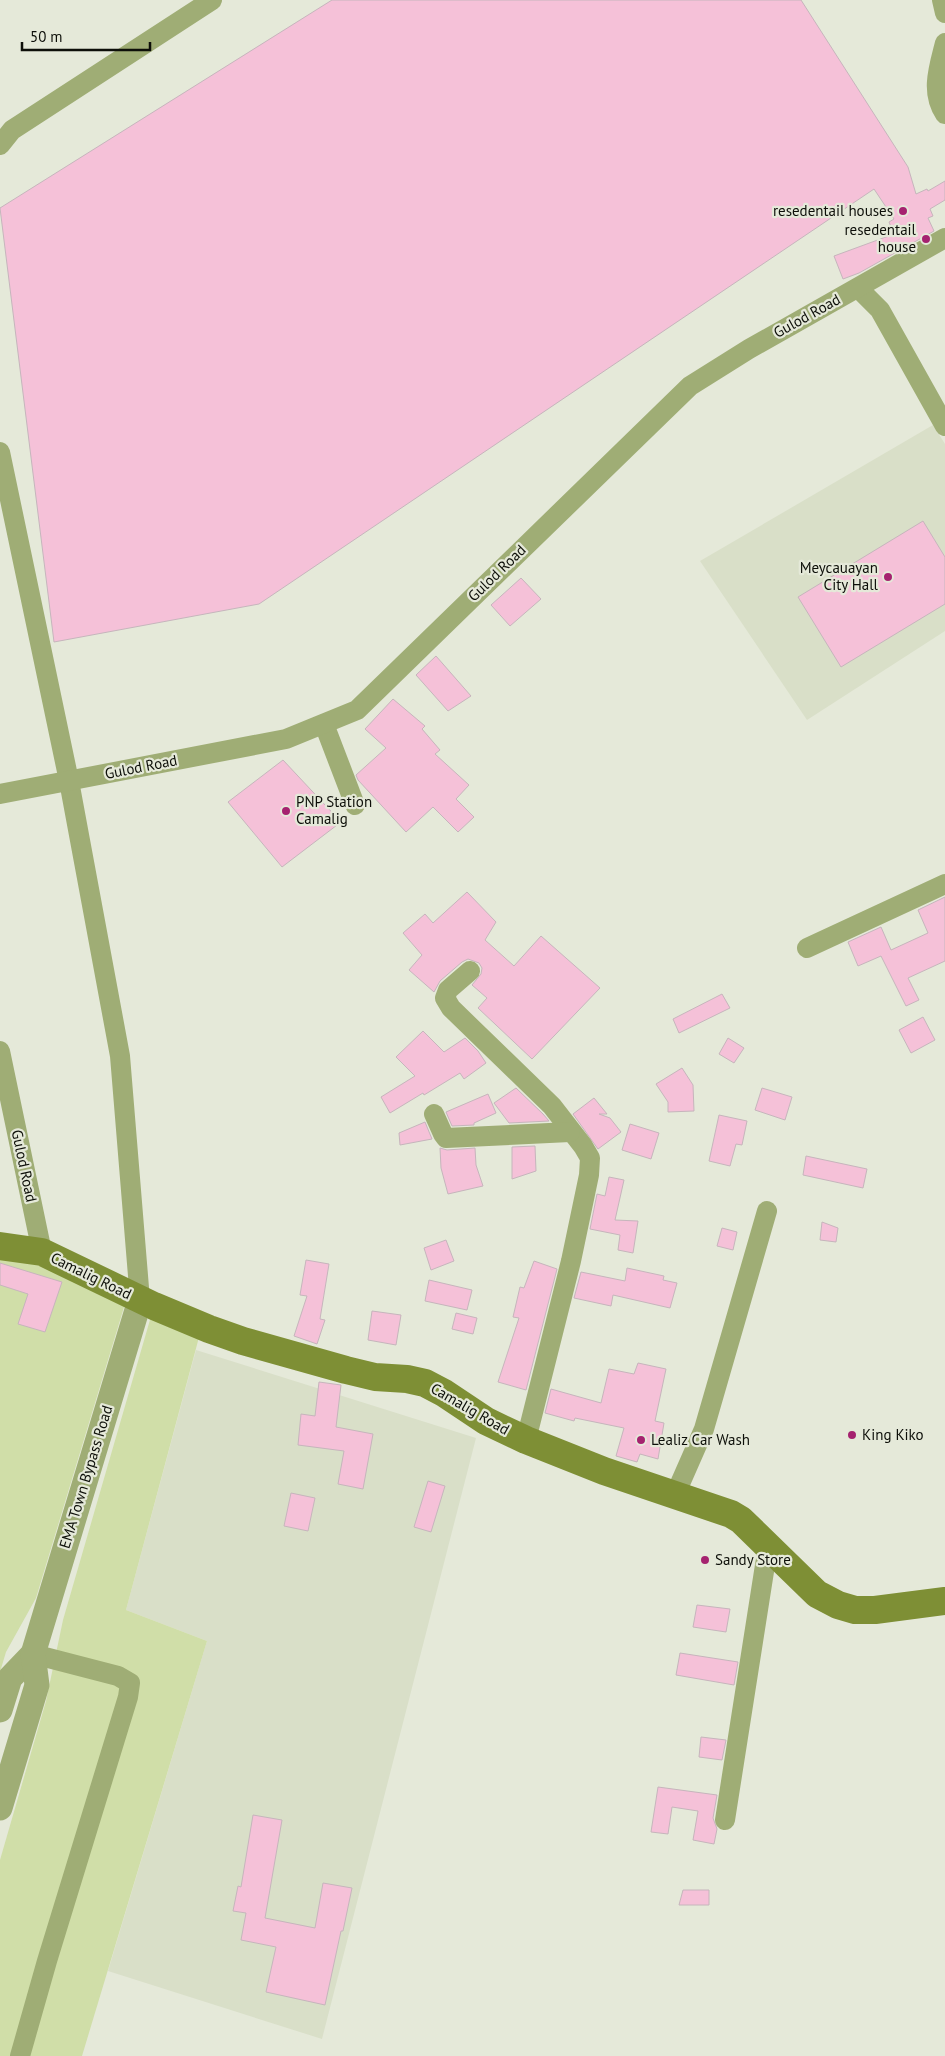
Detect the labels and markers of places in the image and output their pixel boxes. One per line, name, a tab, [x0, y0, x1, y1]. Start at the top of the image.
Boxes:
place label: resedentail houses	[773, 201, 893, 220]
marker: resedentail houses	[897, 205, 909, 217]
place label: resedentail house	[845, 220, 917, 256]
marker: resedentail house	[920, 233, 932, 245]
place label: Meycauayan City Hall	[800, 558, 879, 594]
marker: Meycauayan City Hall	[882, 571, 894, 583]
place label: PNP Station Camalig	[296, 792, 372, 828]
marker: PNP Station Camalig	[280, 805, 292, 817]
place label: King Kiko	[862, 1425, 924, 1444]
marker: King Kiko	[846, 1429, 858, 1441]
place label: Lealiz Car Wash	[651, 1430, 750, 1449]
marker: Lealiz Car Wash	[635, 1434, 647, 1446]
place label: Sandy Store	[715, 1550, 791, 1569]
marker: Sandy Store	[699, 1554, 711, 1566]

